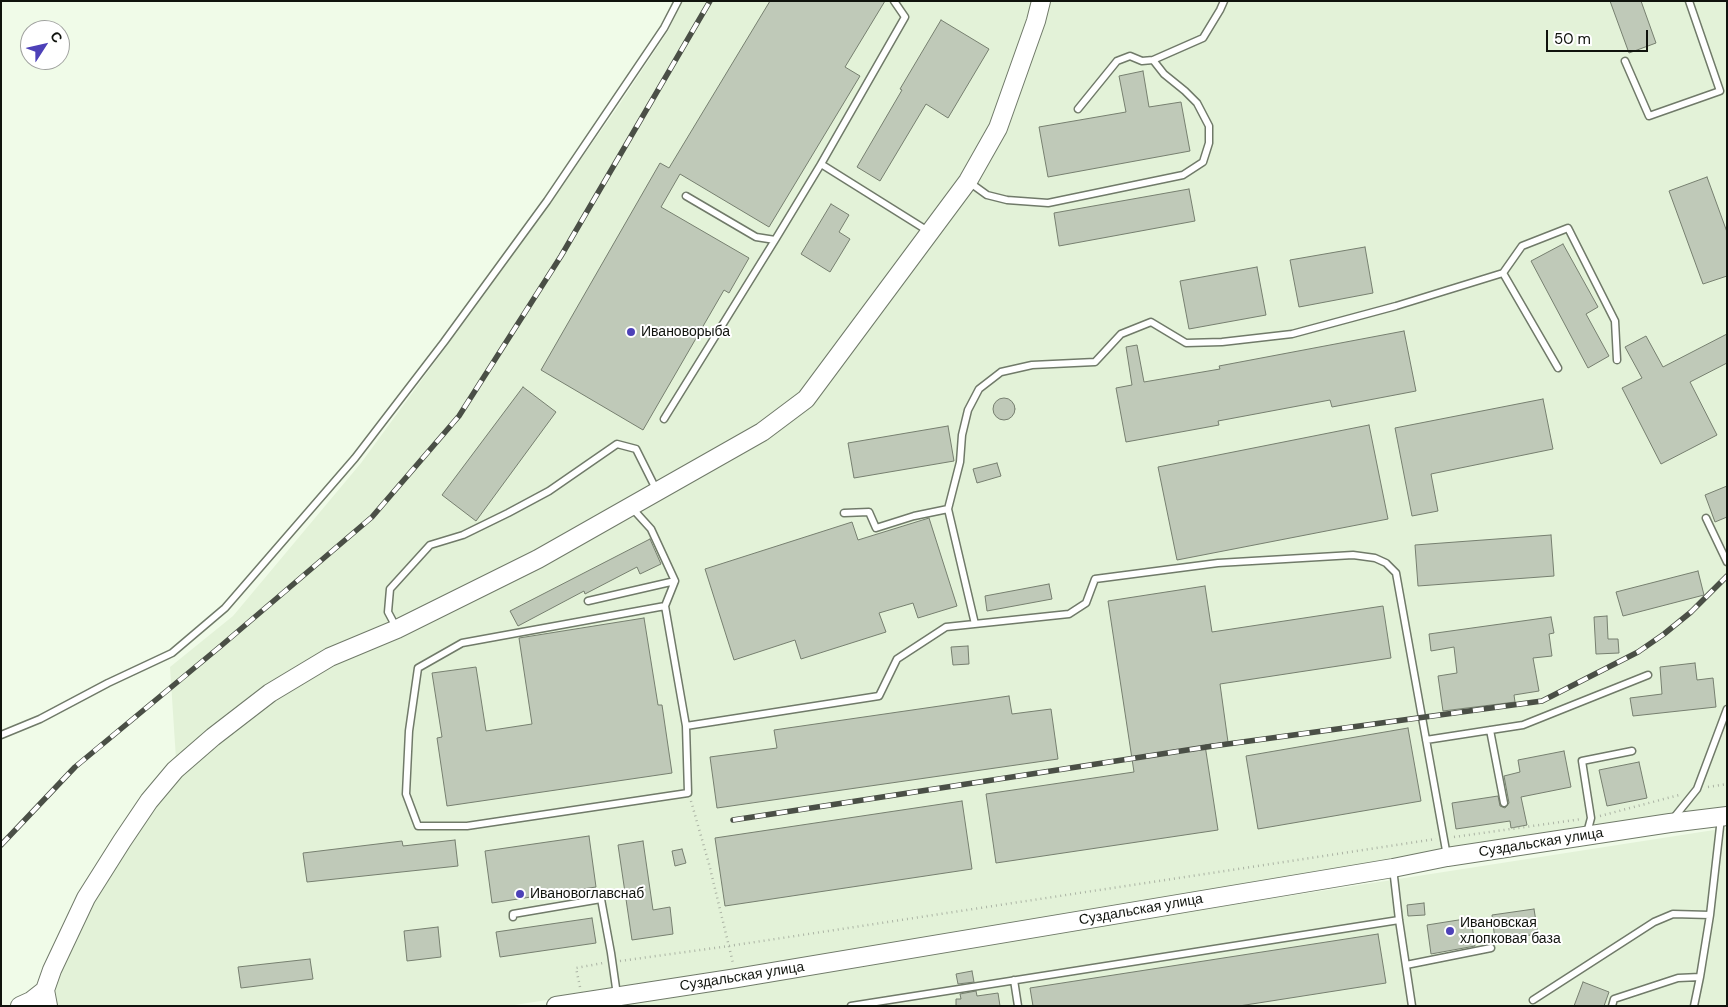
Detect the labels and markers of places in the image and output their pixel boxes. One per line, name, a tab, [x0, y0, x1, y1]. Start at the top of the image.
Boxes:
place label: Ивановорыба	[641, 324, 730, 340]
marker: Ивановорыба	[625, 326, 637, 338]
place label: Ивановоглавснаб	[530, 886, 644, 902]
marker: Ивановоглавснаб	[514, 888, 526, 900]
place label: Ивановская хлопковая база	[1460, 915, 1561, 948]
marker: Ивановская хлопковая база	[1444, 925, 1456, 937]

